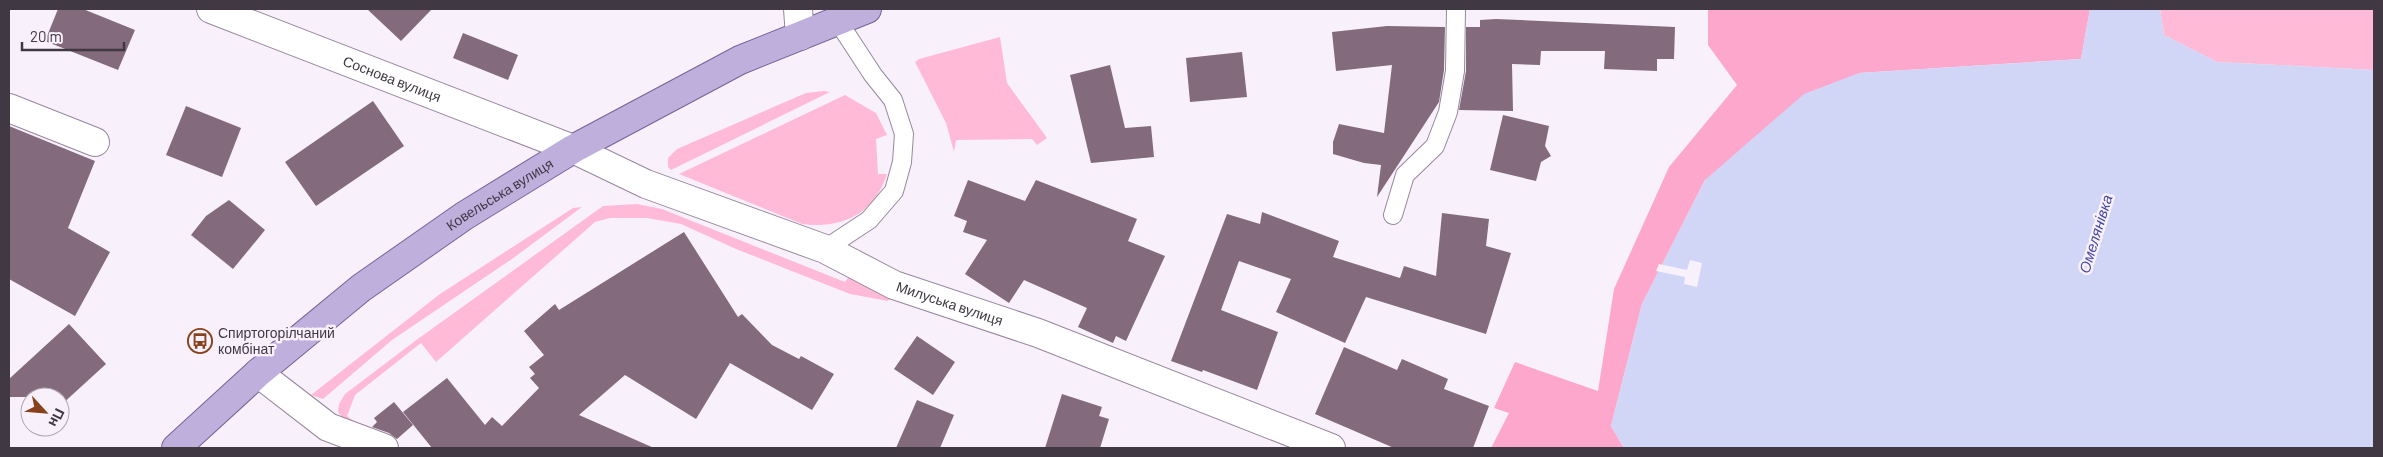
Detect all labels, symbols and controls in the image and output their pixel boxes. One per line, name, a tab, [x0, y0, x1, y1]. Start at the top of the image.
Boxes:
scale bar	[22, 20, 125, 52]
text: 20 m	[30, 27, 62, 45]
street label: Соснова вулиця	[341, 52, 444, 105]
street label: Ковельська вулиця	[443, 154, 556, 234]
water label: Омелянівка	[2075, 192, 2116, 275]
street label: Милуська вулиця	[894, 277, 1005, 329]
place label: Спиртогорілчаний комбінат	[218, 324, 335, 357]
bus stop icon: Спиртогорілчаний комбінат	[187, 328, 213, 354]
north arrow	[20, 387, 70, 437]
text: Пн	[45, 406, 69, 430]

